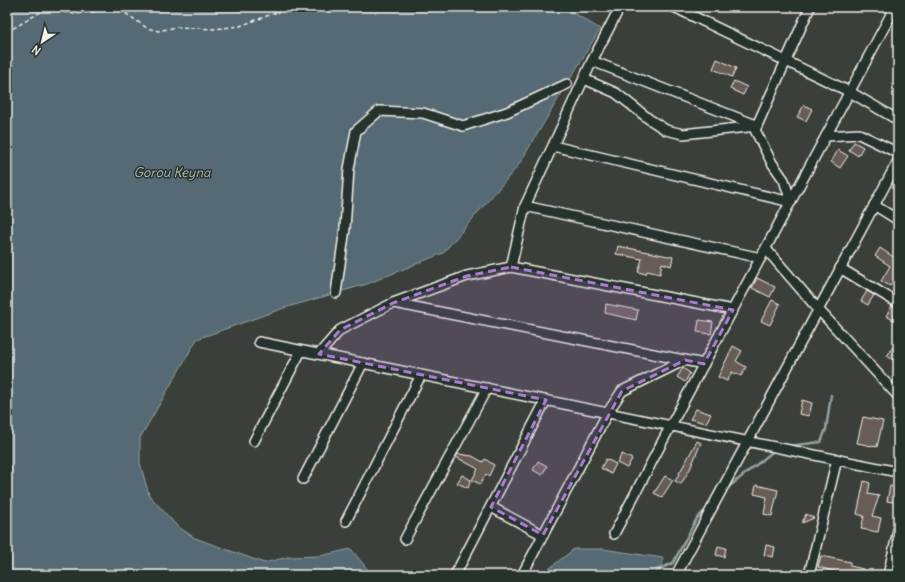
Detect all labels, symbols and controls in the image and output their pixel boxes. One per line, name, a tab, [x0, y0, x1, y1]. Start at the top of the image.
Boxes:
north arrow	[22, 22, 62, 62]
text: N	[29, 42, 43, 58]
water label: Gorou Keyna	[134, 164, 211, 181]

